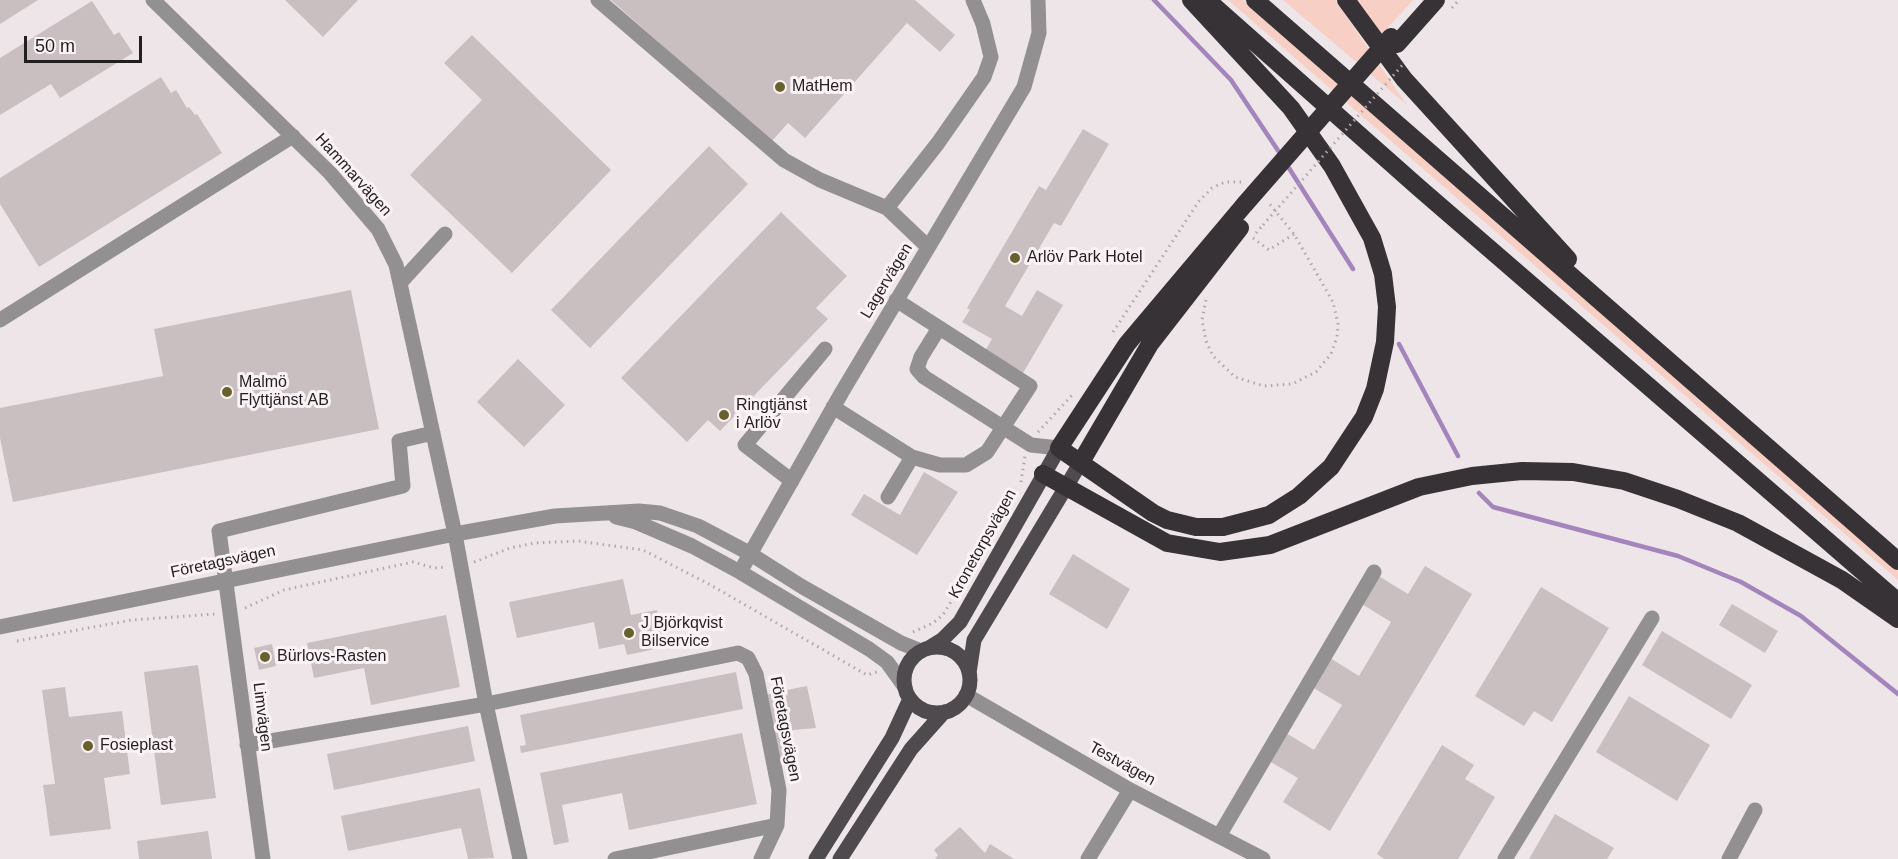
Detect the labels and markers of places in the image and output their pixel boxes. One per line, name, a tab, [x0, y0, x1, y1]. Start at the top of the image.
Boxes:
place label: MatHem	[792, 77, 852, 97]
marker: MatHem	[773, 80, 787, 94]
place label: Arlöv Park Hotel	[1027, 248, 1143, 268]
marker: Arlöv Park Hotel	[1008, 251, 1022, 265]
place label: Malmö Flyttjänst AB	[239, 373, 329, 411]
marker: Malmö Flyttjänst AB	[220, 385, 234, 399]
place label: Ringtjänst i Arlöv	[736, 396, 807, 434]
marker: Ringtjänst i Arlöv	[717, 408, 731, 422]
place label: J Björkqvist Bilservice	[641, 614, 723, 652]
marker: J Björkqvist Bilservice	[622, 626, 636, 640]
place label: Bürlovs-Rasten	[277, 647, 386, 667]
marker: Bürlovs-Rasten	[258, 650, 272, 664]
place label: Fosieplast	[100, 736, 173, 756]
marker: Fosieplast	[81, 739, 95, 753]

